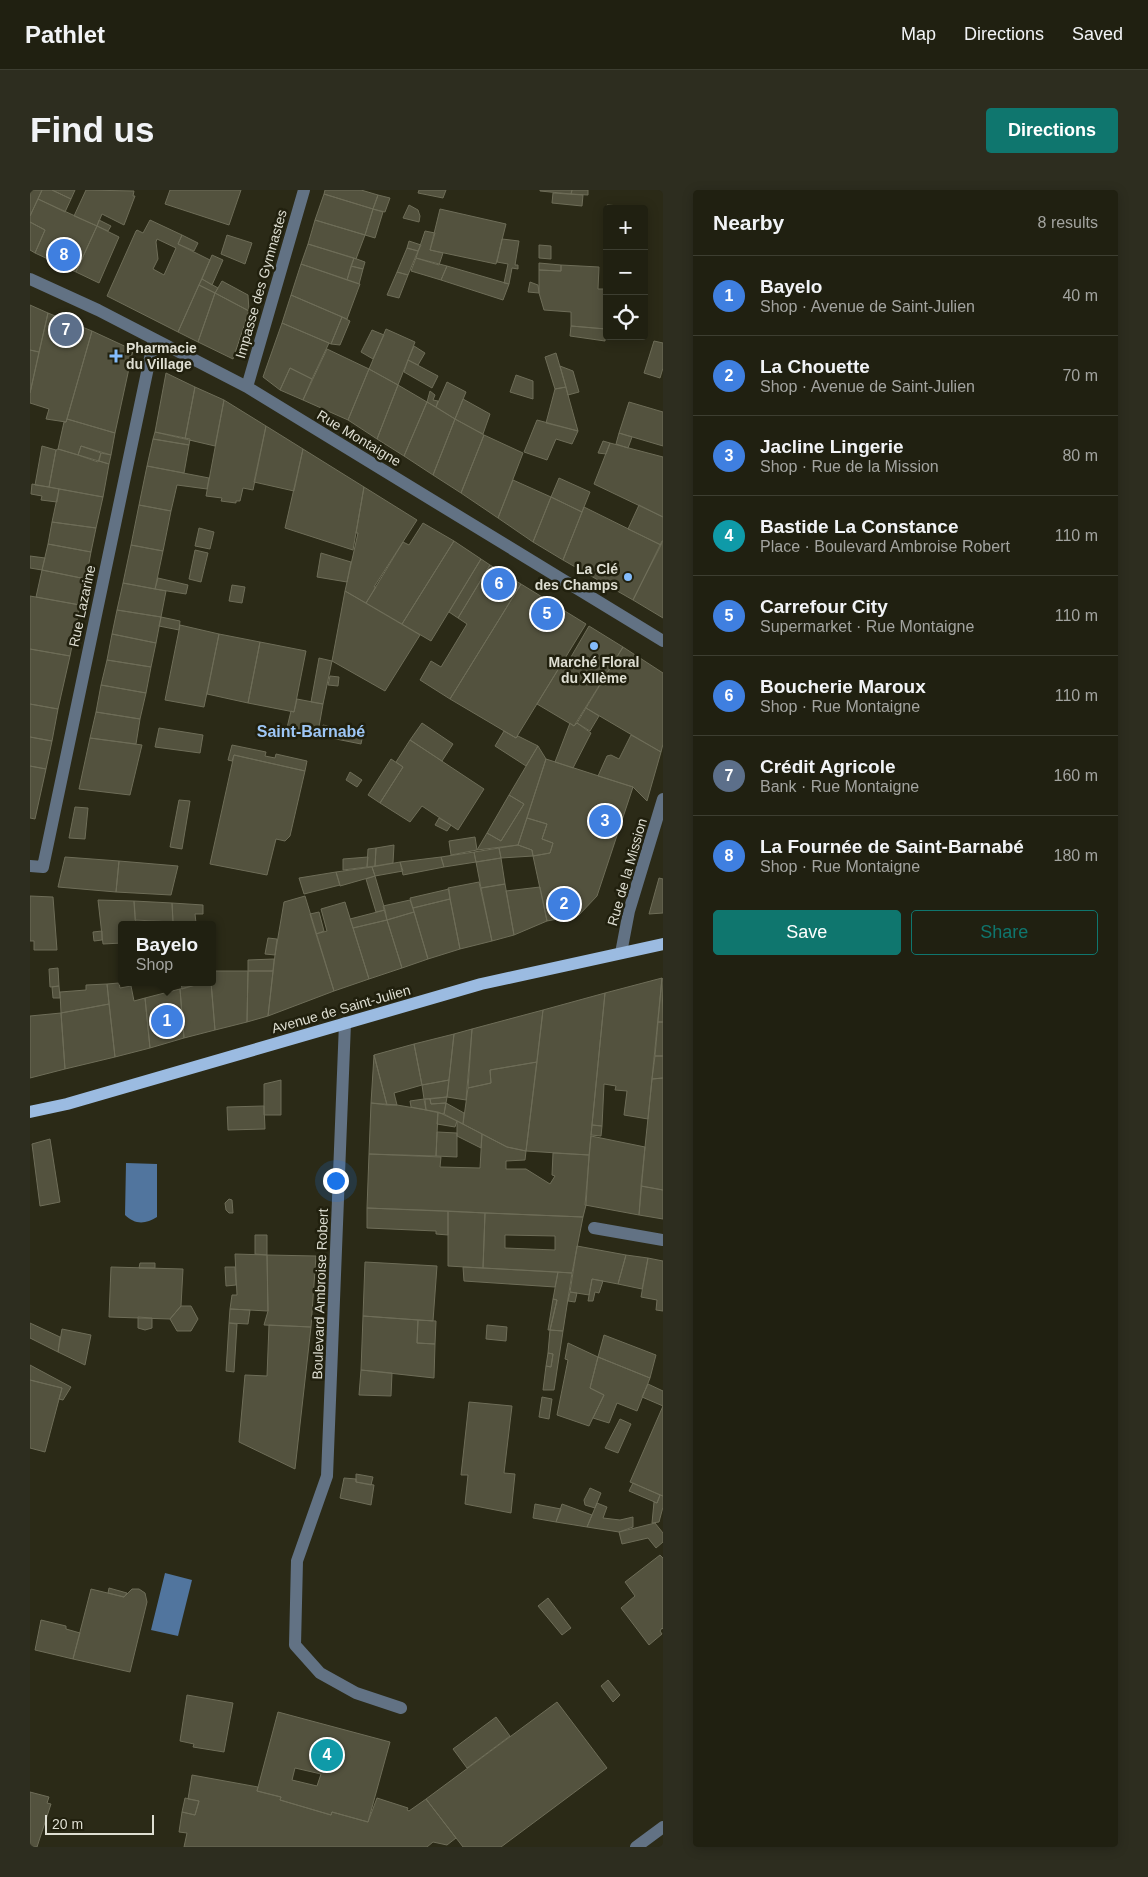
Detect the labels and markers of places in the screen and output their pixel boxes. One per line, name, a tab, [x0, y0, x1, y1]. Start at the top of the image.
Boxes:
pin: 8	[48, 236, 80, 274]
pin: 7	[50, 311, 82, 349]
place label: Pharmacie du Village	[126, 340, 197, 372]
marker: Pharmacie du Village	[110, 350, 122, 362]
place label: La Clé des Champs	[535, 561, 618, 593]
pin: 6	[483, 565, 515, 603]
marker: La Clé des Champs	[622, 571, 634, 583]
pin: 5	[531, 595, 563, 633]
marker: Marché Floral du XIIème	[588, 640, 600, 652]
place label: Marché Floral du XIIème	[548, 654, 640, 686]
pin: 3	[589, 802, 621, 840]
pin: 2	[548, 885, 580, 923]
pin: 1	[151, 1002, 183, 1040]
pin: 4	[311, 1736, 343, 1774]

